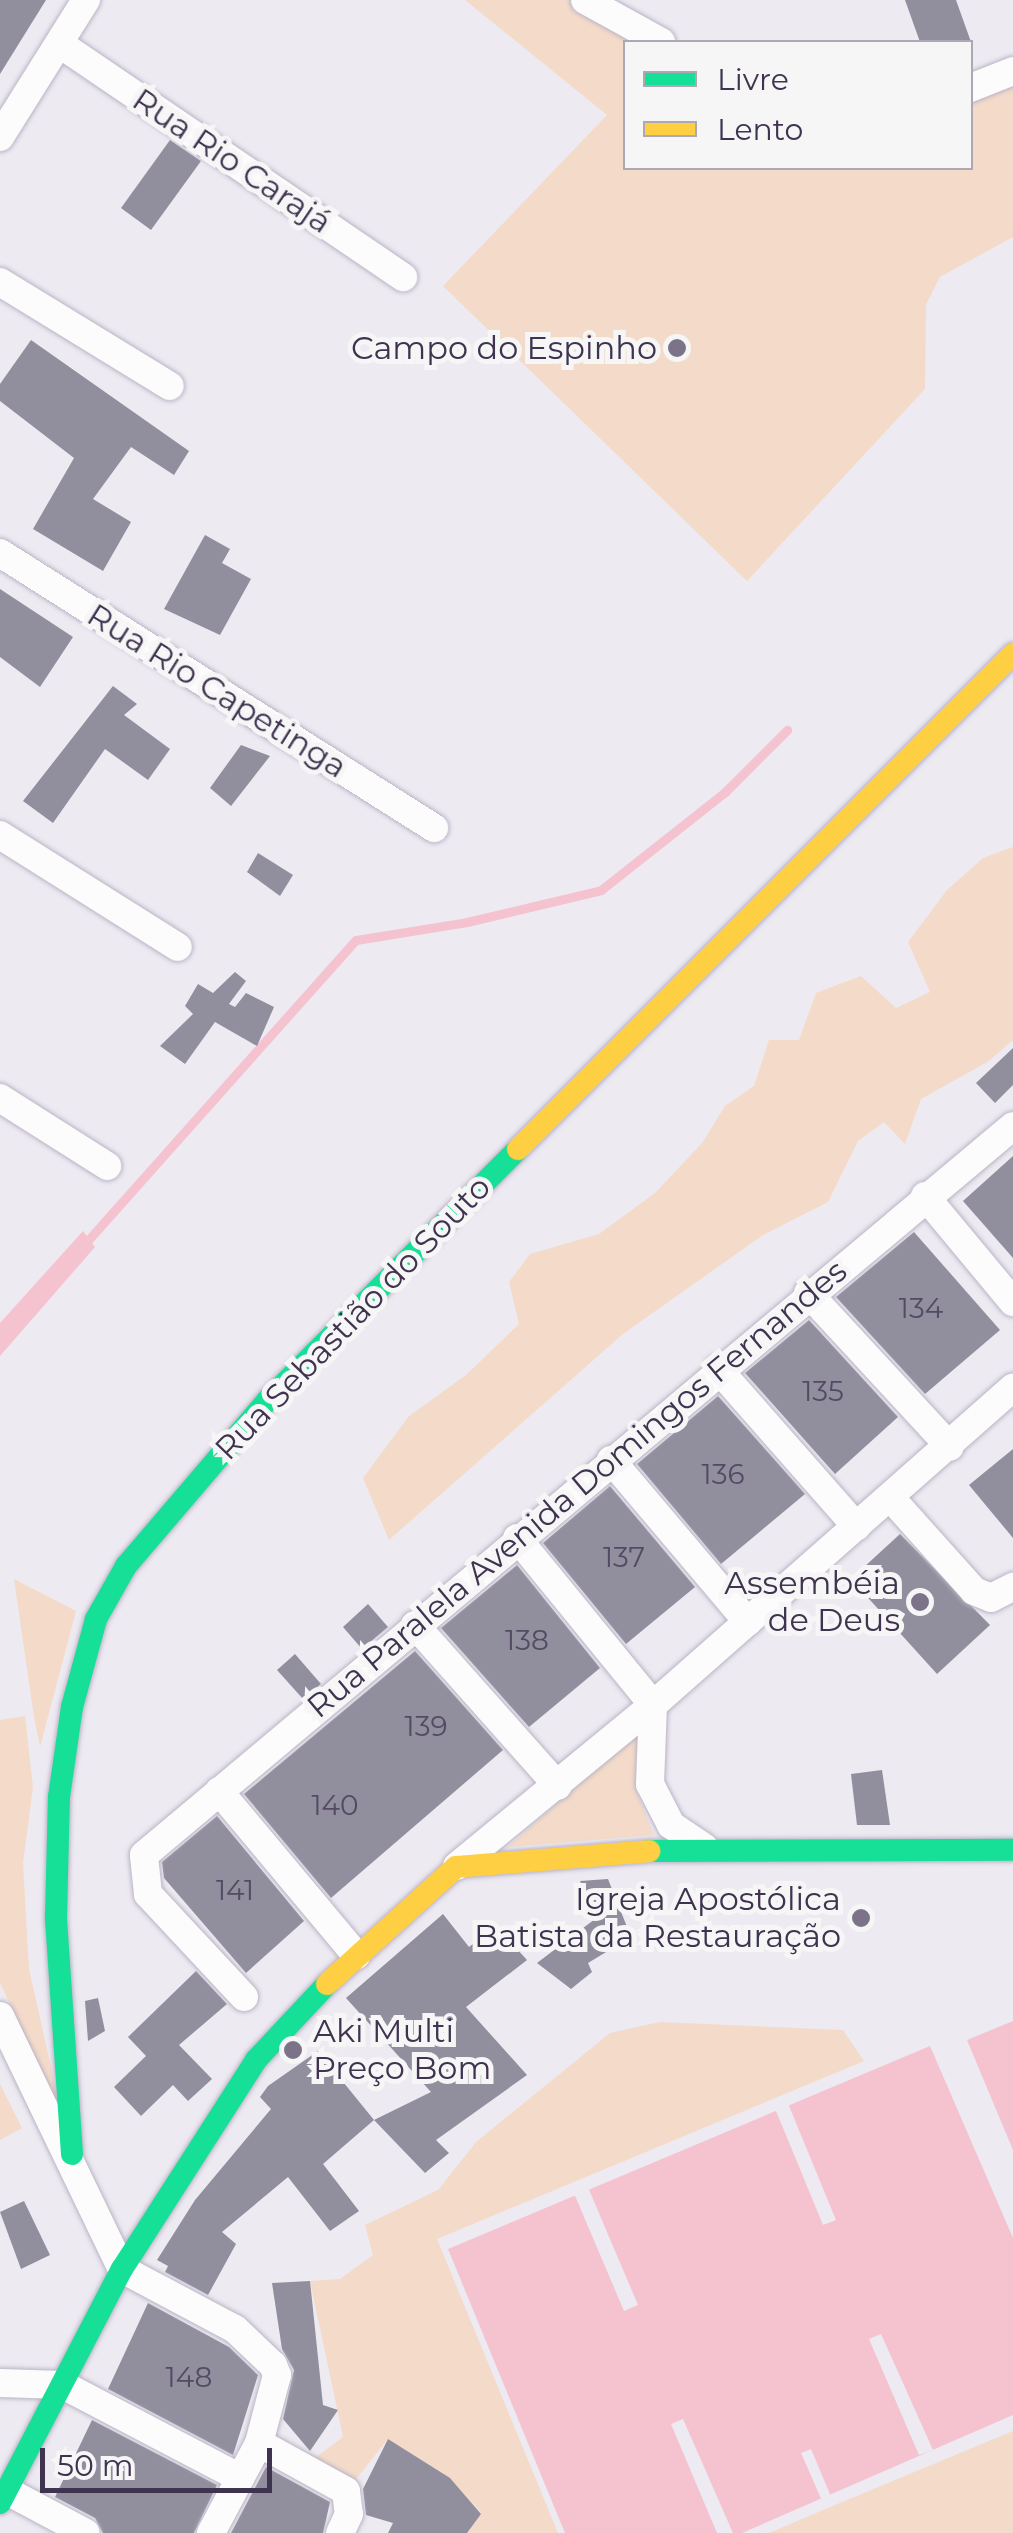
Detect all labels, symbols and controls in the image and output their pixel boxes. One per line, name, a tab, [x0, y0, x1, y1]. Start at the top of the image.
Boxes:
legend	[623, 40, 973, 170]
text: Livre	[717, 61, 789, 98]
street label: Rua Rio Carajá	[125, 80, 339, 242]
text: Lento	[717, 111, 803, 148]
place label: Campo do Espinho	[351, 329, 657, 367]
marker: Campo do Espinho	[666, 337, 688, 359]
street label: Rua Rio Capetinga	[80, 596, 354, 786]
street label: Rua Sebastião do Souto	[207, 1168, 499, 1468]
street label: Rua Paralela Avenida Domingos Fernandes	[300, 1252, 854, 1726]
house number: 134	[899, 1291, 943, 1325]
house number: 135	[802, 1374, 844, 1408]
house number: 136	[702, 1457, 744, 1491]
house number: 137	[603, 1540, 645, 1574]
place label: Assembéia de Deus	[724, 1565, 900, 1640]
marker: Assembéia de Deus	[909, 1591, 931, 1613]
house number: 138	[505, 1623, 549, 1657]
house number: 139	[405, 1709, 447, 1743]
house number: 140	[311, 1788, 359, 1822]
house number: 141	[216, 1873, 254, 1907]
place label: Igreja Apostólica Batista da Restauração	[474, 1881, 841, 1956]
marker: Igreja Apostólica Batista da Restauração	[850, 1907, 872, 1929]
place label: Aki Multi Preço Bom	[313, 2013, 491, 2088]
marker: Aki Multi Preço Bom	[282, 2039, 304, 2061]
house number: 148	[166, 2360, 212, 2394]
scale bar	[45, 2428, 278, 2490]
text: 50 m	[57, 2447, 134, 2484]

